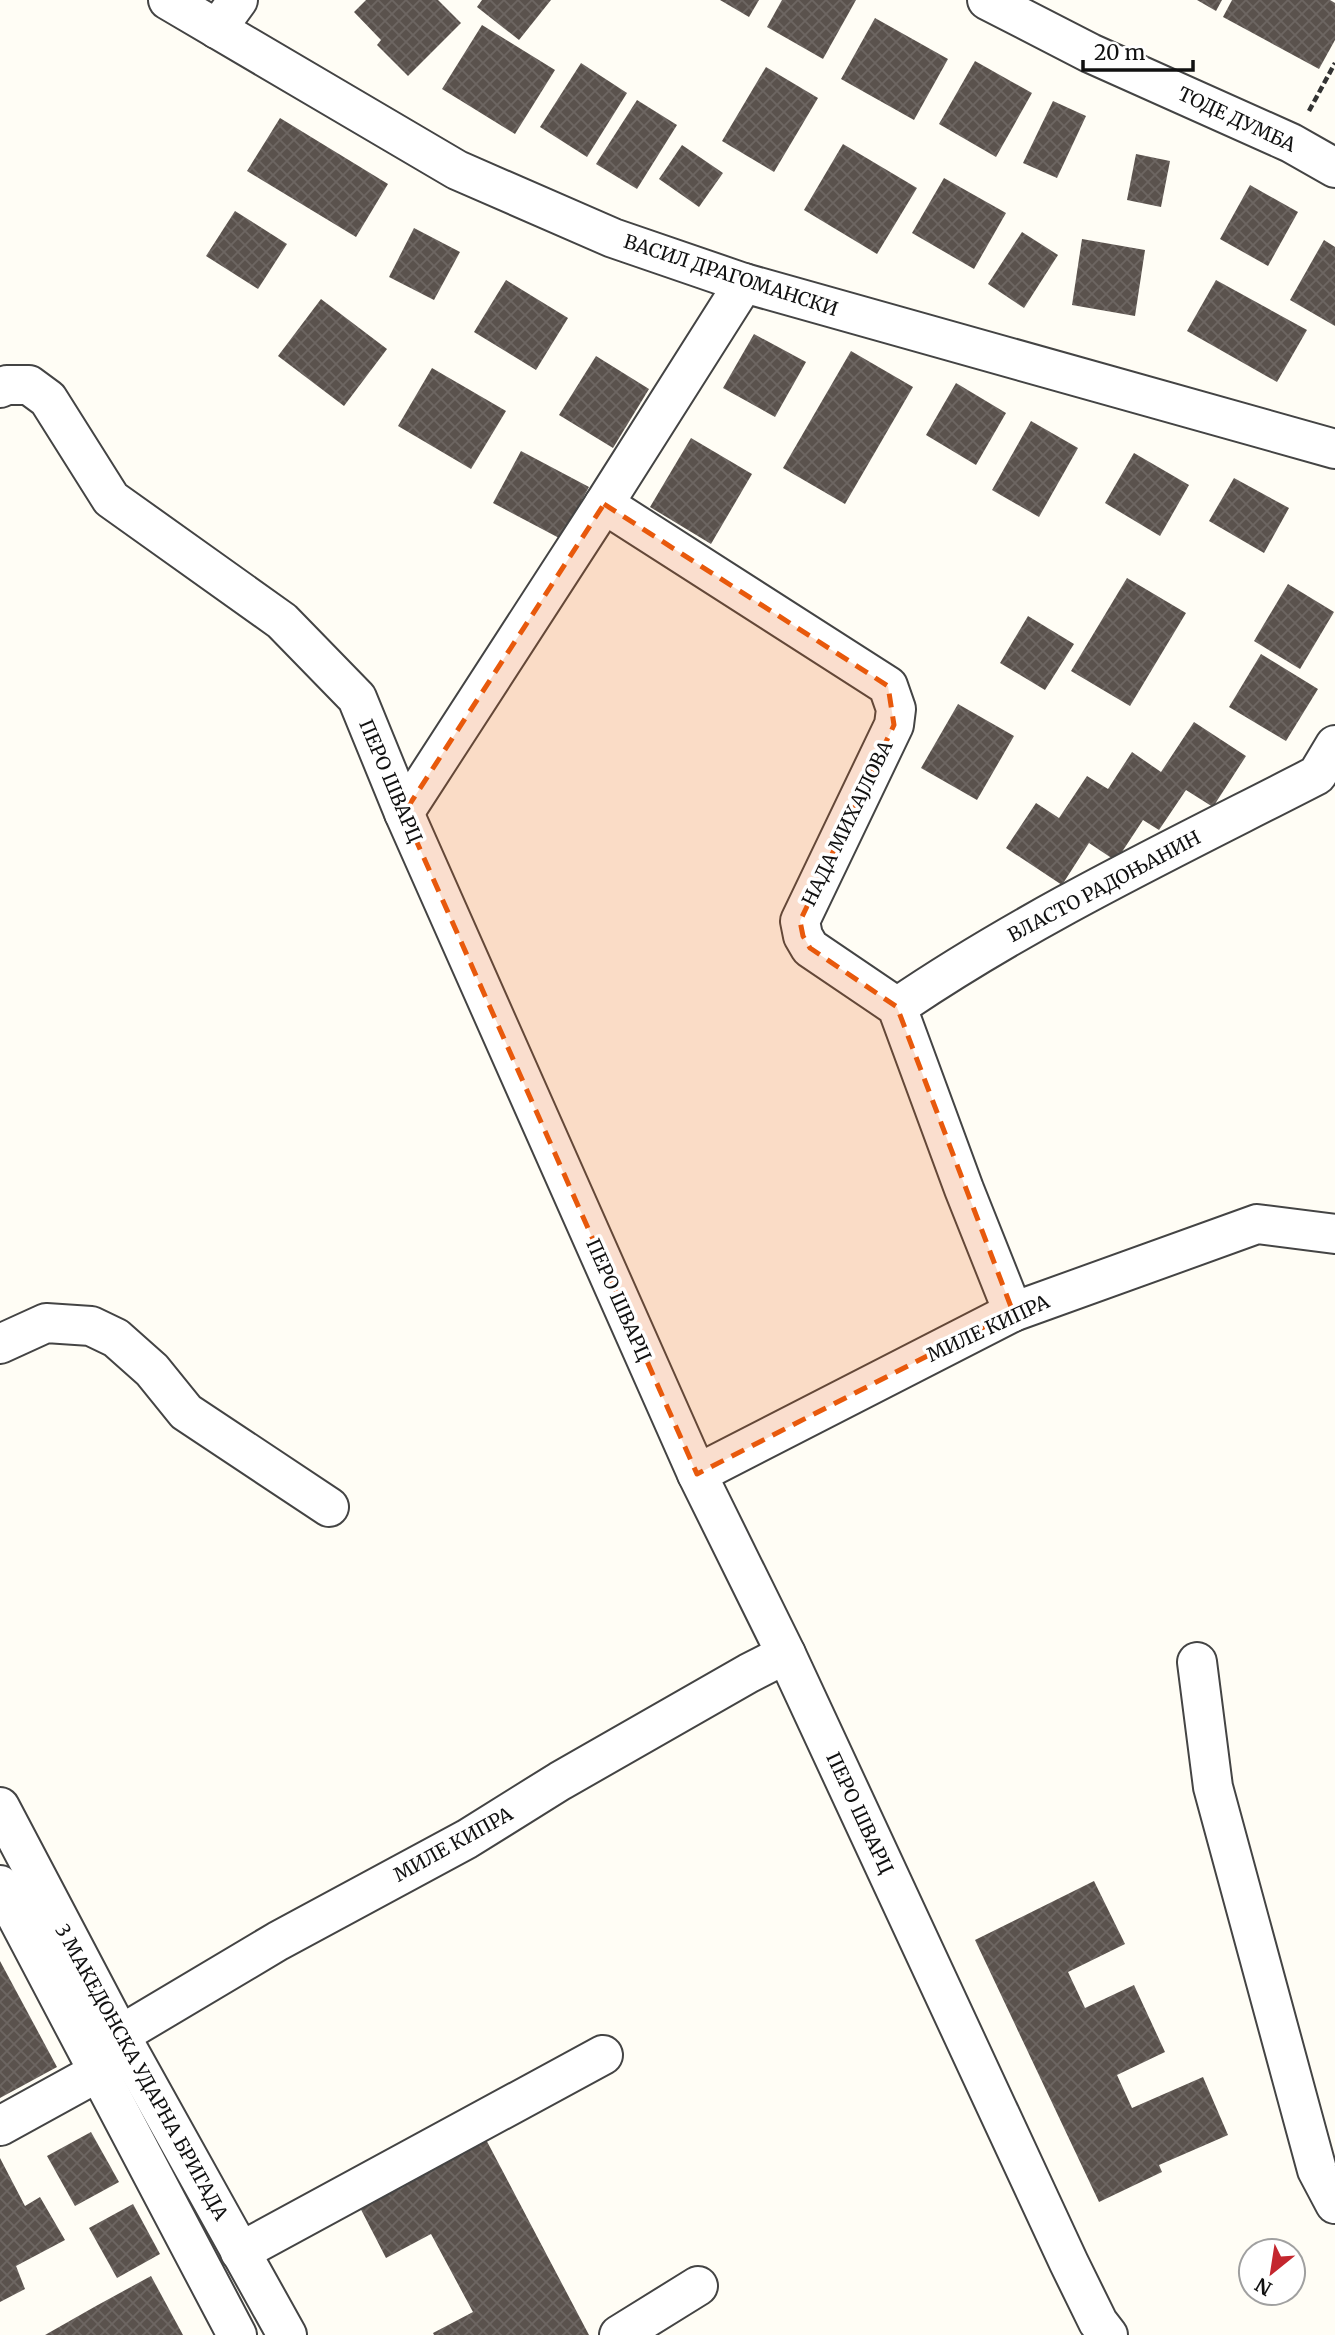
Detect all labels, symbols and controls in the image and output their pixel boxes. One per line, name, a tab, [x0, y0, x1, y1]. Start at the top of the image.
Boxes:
scale bar	[1083, 28, 1193, 72]
text: 20 m	[1094, 39, 1146, 66]
street label: ТОДЕ ДУМБА	[1174, 81, 1300, 157]
street label: ВАСИЛ ДРАГОМАНСКИ	[621, 229, 841, 321]
street label: ПЕРО ШВАРЦ	[354, 716, 428, 846]
street label: НАДА МИХАЈЛОВА	[796, 736, 898, 910]
street label: ВЛАСТО РАДОЊАНИН	[1004, 825, 1204, 947]
street label: ПЕРО ШВАРЦ	[581, 1235, 657, 1365]
street label: МИЛЕ КИПРА	[923, 1289, 1054, 1367]
street label: ПЕРО ШВАРЦ	[821, 1748, 899, 1878]
street label: МИЛЕ КИПРА	[389, 1801, 517, 1887]
street label: 3 МАКЕДОНСКА УДАРНА БРИГАДА	[50, 1920, 234, 2225]
north arrow	[1237, 2237, 1307, 2307]
text: N	[1251, 2273, 1276, 2301]

